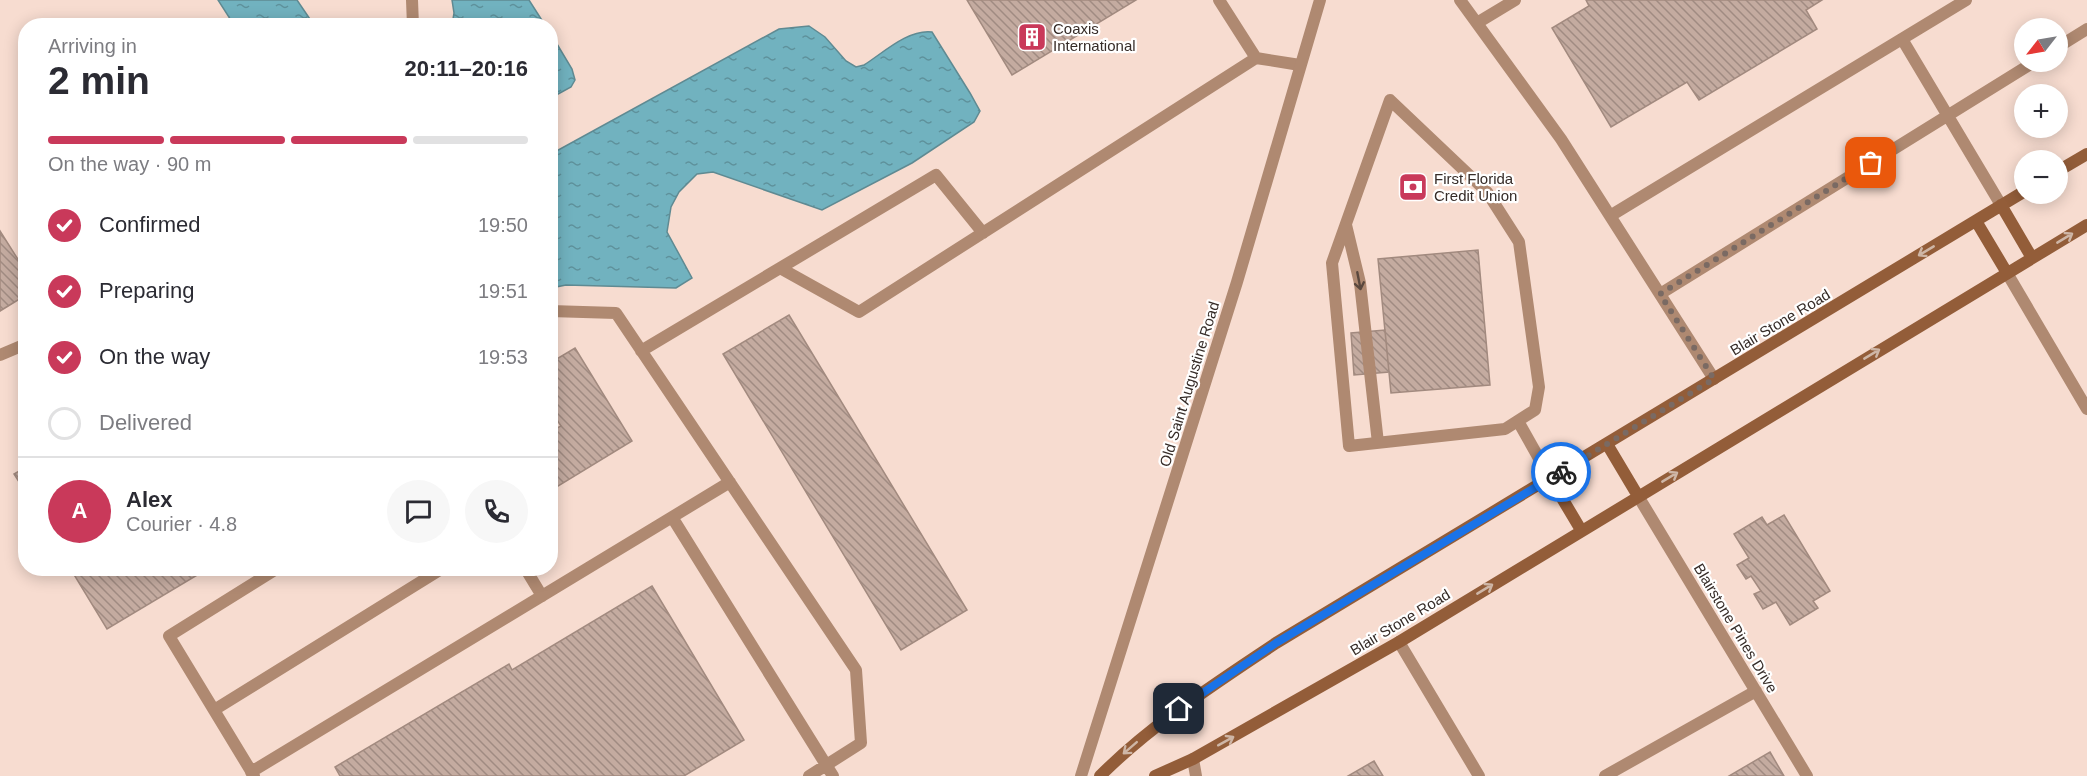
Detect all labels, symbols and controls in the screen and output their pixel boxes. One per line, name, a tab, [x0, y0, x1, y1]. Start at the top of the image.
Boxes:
north arrow	[2014, 18, 2068, 72]
map controls	[2014, 18, 2068, 204]
place label: Coaxis International	[1053, 20, 1136, 54]
building icon: Coaxis International	[1016, 21, 1048, 53]
text: Arriving in	[48, 35, 137, 57]
text: 20:11–20:16	[404, 56, 528, 81]
text: 2 min	[48, 59, 150, 102]
button: +	[2014, 84, 2068, 138]
pin	[1845, 137, 1896, 188]
icon: bag	[1854, 146, 1887, 179]
button: −	[2014, 150, 2068, 204]
text: On the way · 90 m	[48, 153, 211, 175]
place label: First Florida Credit Union	[1434, 170, 1517, 204]
bank icon: First Florida Credit Union	[1397, 171, 1429, 203]
icon: check	[48, 209, 81, 242]
text: Confirmed	[99, 212, 200, 237]
text: 19:50	[478, 214, 528, 236]
one-way arrow	[2056, 232, 2073, 244]
one-way arrow	[1918, 245, 1935, 257]
one-way arrow	[1353, 270, 1364, 290]
icon: check	[48, 275, 81, 308]
text: Preparing	[99, 278, 194, 303]
text: 19:51	[478, 280, 528, 302]
street label: Blair Stone Road	[1727, 286, 1833, 358]
street label: Old Saint Augustine Road	[1156, 299, 1222, 469]
icon: check	[48, 341, 81, 374]
text: On the way	[99, 344, 210, 369]
text: 19:53	[478, 346, 528, 368]
one-way arrow	[1863, 348, 1880, 360]
text: Delivered	[99, 410, 192, 435]
courier	[1531, 442, 1591, 502]
icon: bike	[1545, 456, 1578, 489]
one-way arrow	[1661, 470, 1678, 482]
button: chat	[387, 480, 450, 543]
button: phone	[465, 480, 528, 543]
text: Alex	[126, 487, 172, 512]
text: A	[72, 498, 87, 523]
text: Courier · 4.8	[126, 513, 237, 535]
street label: Blairstone Pines Drive	[1691, 560, 1781, 696]
one-way arrow	[1476, 582, 1493, 594]
street label: Blair Stone Road	[1347, 586, 1453, 658]
pin	[1153, 683, 1204, 734]
icon: home	[1162, 692, 1195, 725]
one-way arrow	[1217, 734, 1234, 746]
one-way arrow	[1122, 741, 1137, 755]

